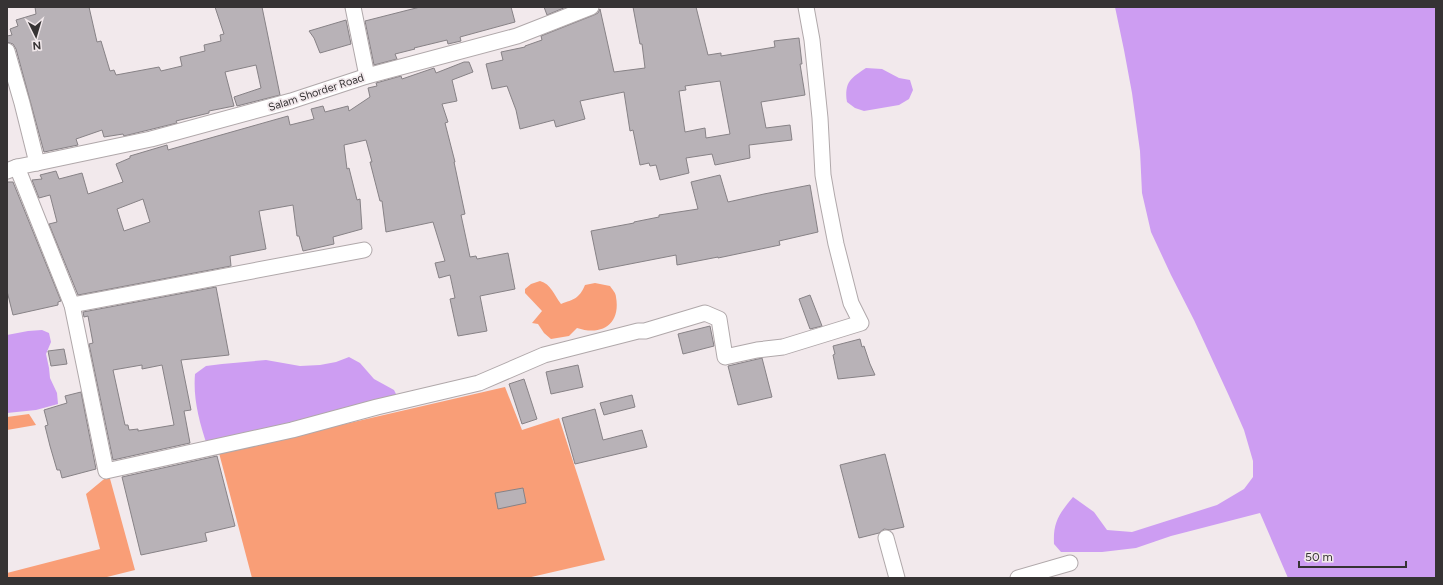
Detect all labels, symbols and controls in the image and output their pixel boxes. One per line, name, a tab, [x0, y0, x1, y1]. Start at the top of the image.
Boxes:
north arrow	[16, 16, 56, 56]
text: N	[32, 39, 42, 52]
street label: Salam Shorder Road	[267, 71, 366, 114]
scale bar	[1299, 543, 1406, 569]
text: 50 m	[1305, 550, 1333, 564]

